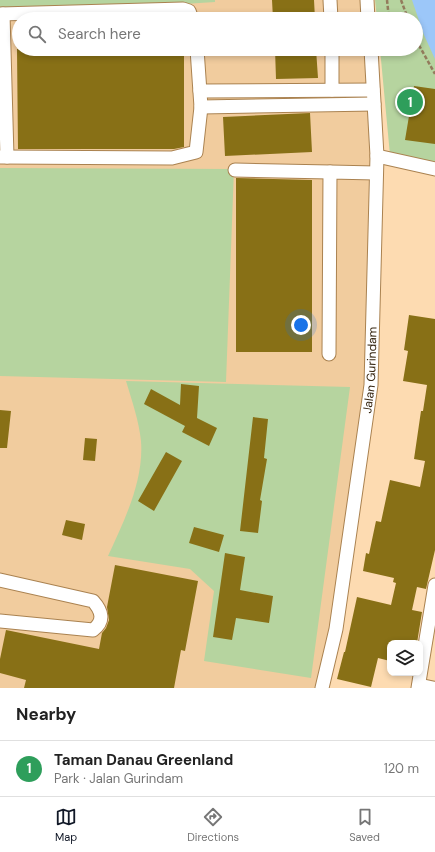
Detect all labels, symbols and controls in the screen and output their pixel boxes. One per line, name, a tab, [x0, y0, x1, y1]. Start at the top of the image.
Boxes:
search box	[12, 12, 423, 56]
icon: search	[26, 23, 48, 45]
text: Search here	[58, 24, 141, 44]
pin: 1	[397, 87, 423, 117]
your location	[291, 315, 311, 335]
street label: Jalan Gurindam	[359, 327, 381, 414]
map controls	[387, 640, 423, 676]
button: layers	[387, 640, 423, 676]
text: Nearby	[16, 703, 76, 725]
text: Taman Danau Greenland	[54, 750, 233, 770]
text: 1	[27, 760, 31, 777]
text: 120 m	[384, 760, 419, 777]
text: Park · Jalan Gurindam	[54, 770, 183, 787]
tab: Map	[55, 806, 77, 844]
tab: Directions	[187, 806, 239, 844]
tab: Saved	[349, 806, 380, 844]

